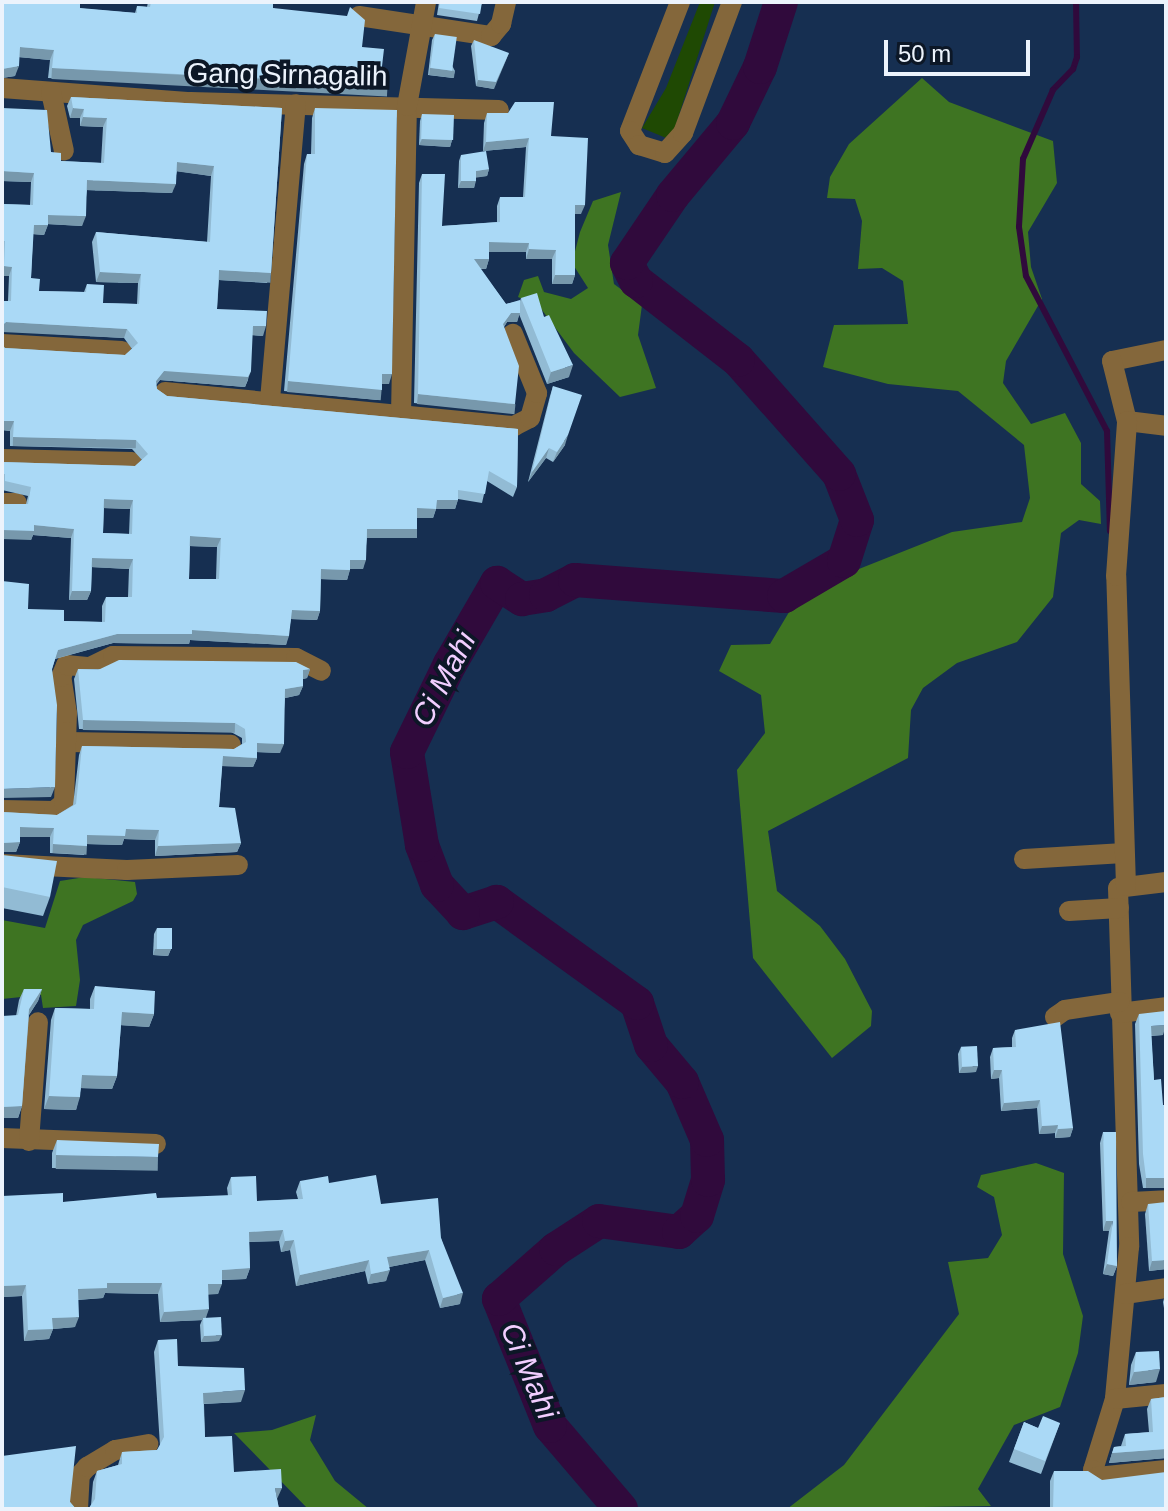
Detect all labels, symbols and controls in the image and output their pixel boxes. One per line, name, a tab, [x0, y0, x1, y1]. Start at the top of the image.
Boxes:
scale bar	[888, 24, 1034, 74]
text: 50 m	[898, 40, 951, 67]
street label: Gang Sirnagalih	[186, 56, 388, 94]
water label: Ci Mahi	[404, 626, 484, 732]
water label: Ci Mahi	[493, 1317, 565, 1425]

